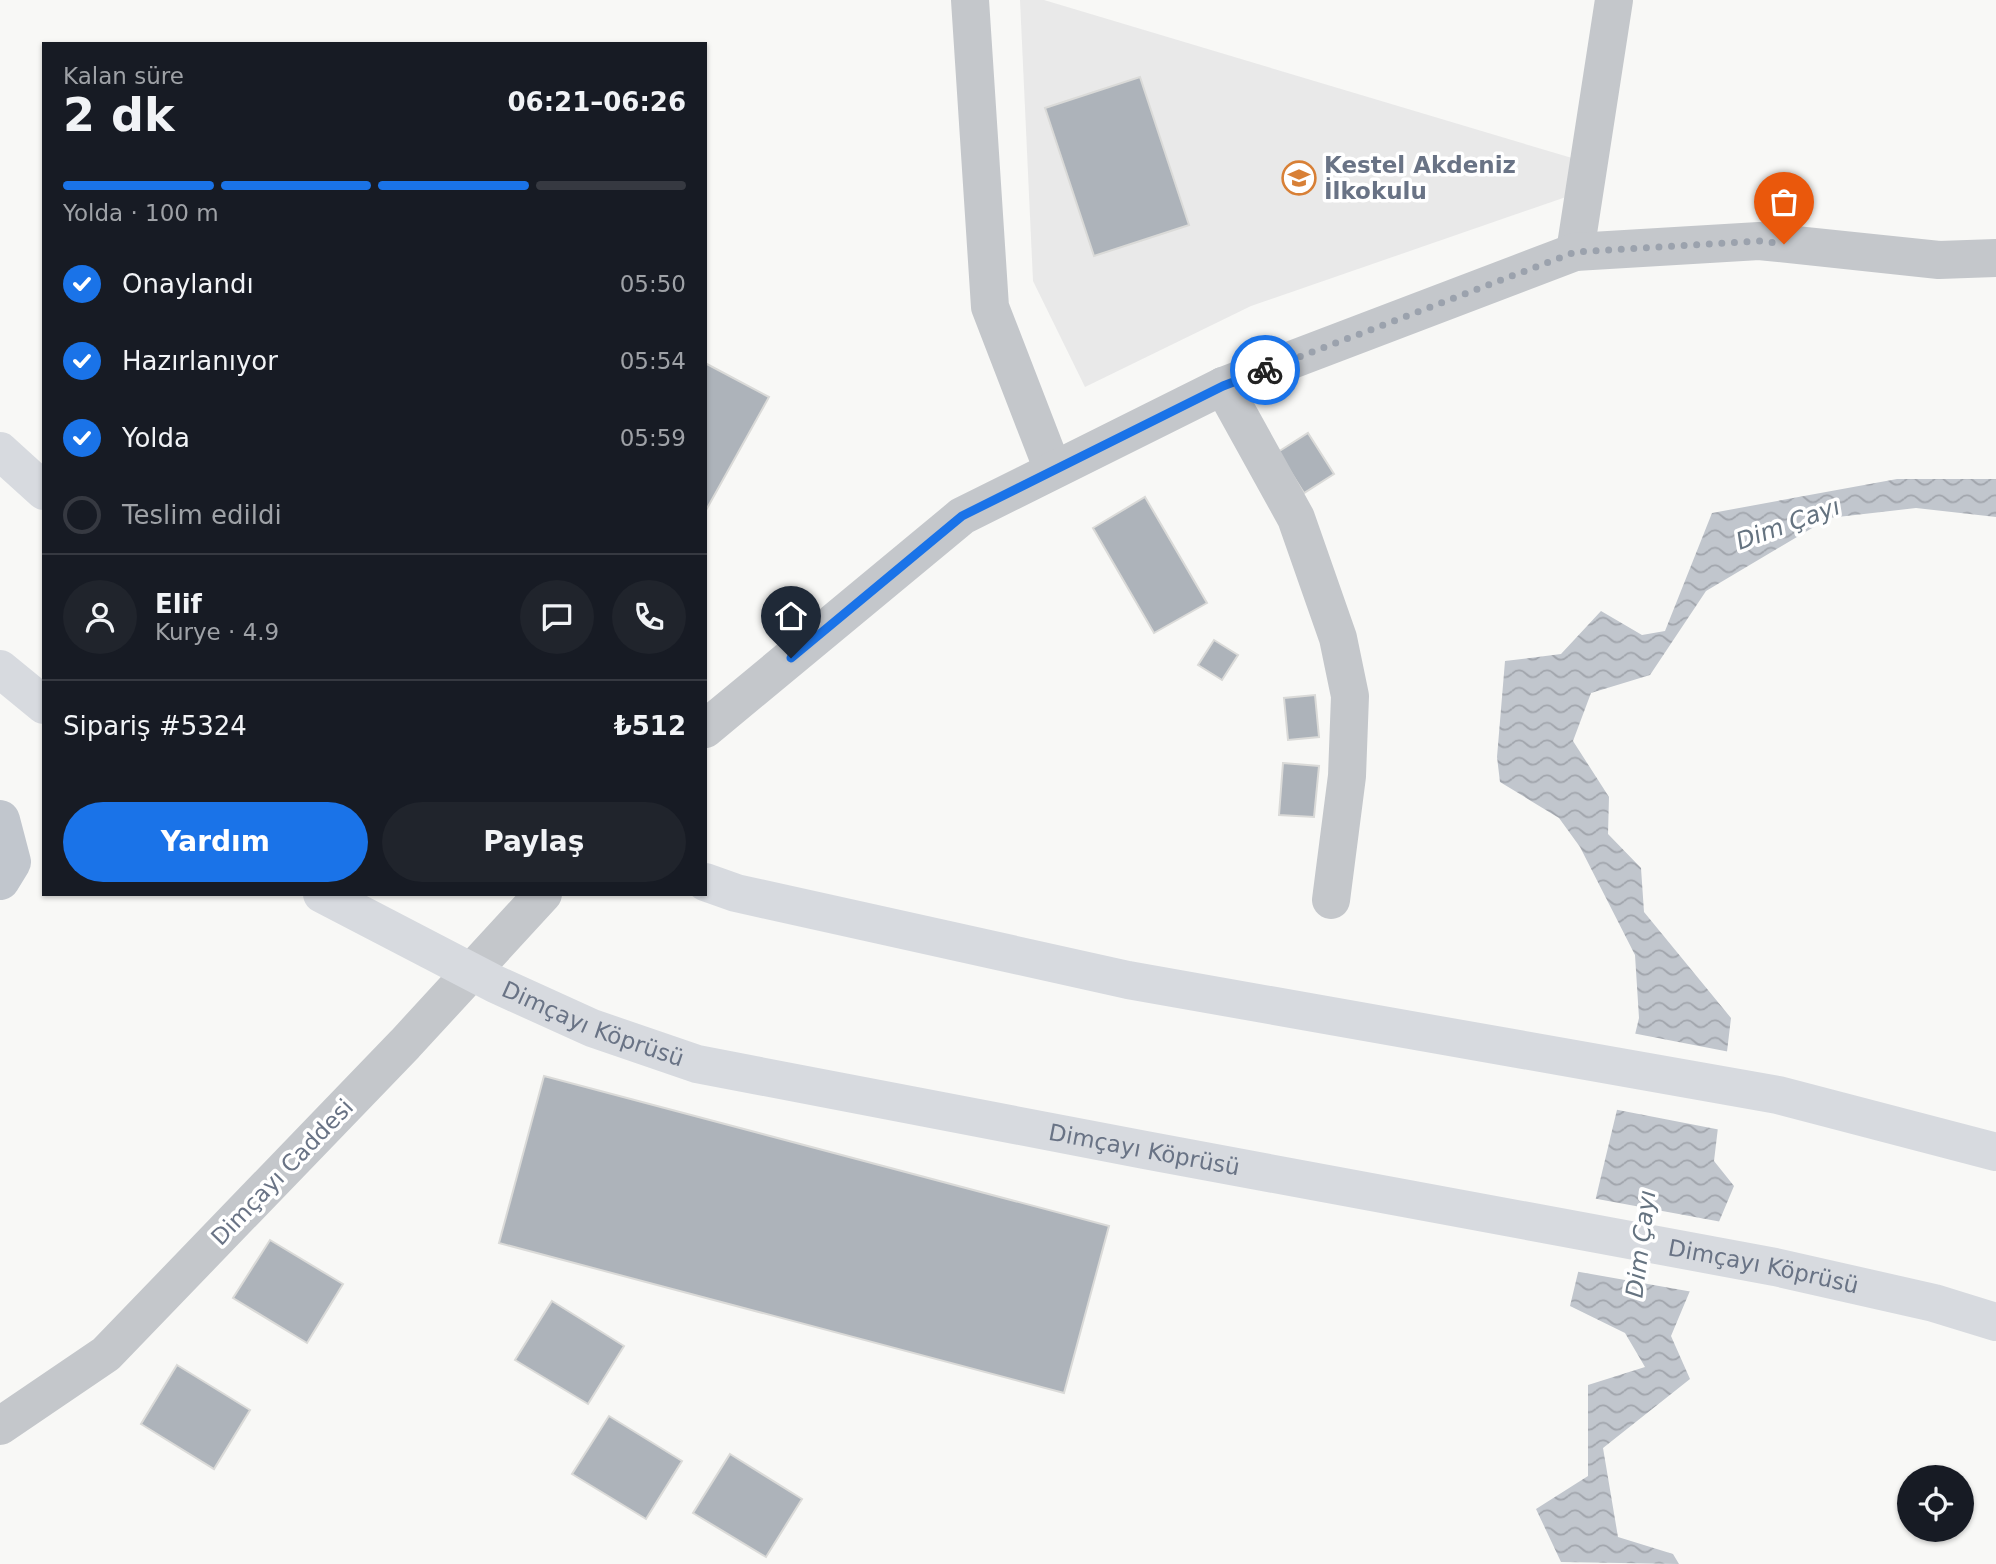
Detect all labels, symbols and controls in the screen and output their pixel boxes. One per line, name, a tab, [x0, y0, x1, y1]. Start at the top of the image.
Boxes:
text: Kalan süre	[63, 63, 184, 89]
text: 06:21–06:26	[507, 87, 686, 117]
text: 2 dk	[63, 88, 175, 142]
place label: Kestel Akdeniz İlkokulu	[1324, 152, 1516, 204]
school or university icon: Kestel Akdeniz İlkokulu	[1280, 159, 1318, 197]
pin	[1754, 172, 1814, 244]
icon: bag	[1765, 183, 1803, 221]
text: Yolda · 100 m	[63, 200, 219, 226]
icon: check	[63, 265, 101, 303]
text: Onaylandı	[122, 269, 254, 299]
text: 05:50	[620, 271, 686, 297]
courier	[1230, 335, 1300, 405]
icon: check	[63, 342, 101, 380]
text: Hazırlanıyor	[122, 346, 278, 376]
text: 05:54	[620, 348, 686, 374]
icon: bike	[1246, 351, 1284, 389]
icon: check	[63, 419, 101, 457]
text: Yolda	[122, 423, 190, 453]
text: 05:59	[620, 425, 686, 451]
water label: Dim Çayı	[1732, 492, 1844, 556]
text: Teslim edildi	[122, 500, 282, 530]
button: person	[63, 580, 137, 654]
button: chat	[520, 580, 594, 654]
button: phone	[612, 580, 686, 654]
pin	[761, 586, 821, 658]
text: Elif	[155, 589, 202, 619]
icon: home	[772, 597, 810, 635]
text: Kurye · 4.9	[155, 619, 279, 645]
text: Sipariş #5324	[63, 711, 247, 741]
text: ₺512	[614, 711, 686, 741]
button: Yardım	[63, 802, 368, 882]
button: Paylaş	[382, 802, 686, 882]
street label: Dimçayı Köprüsü	[498, 976, 687, 1072]
street label: Dimçayı Caddesi	[206, 1094, 358, 1250]
street label: Dimçayı Köprüsü	[1047, 1119, 1242, 1180]
water label: Dim Çayı	[1620, 1188, 1662, 1300]
street label: Dimçayı Köprüsü	[1666, 1234, 1861, 1299]
map controls	[1897, 1465, 1974, 1542]
button: locate	[1897, 1465, 1974, 1542]

